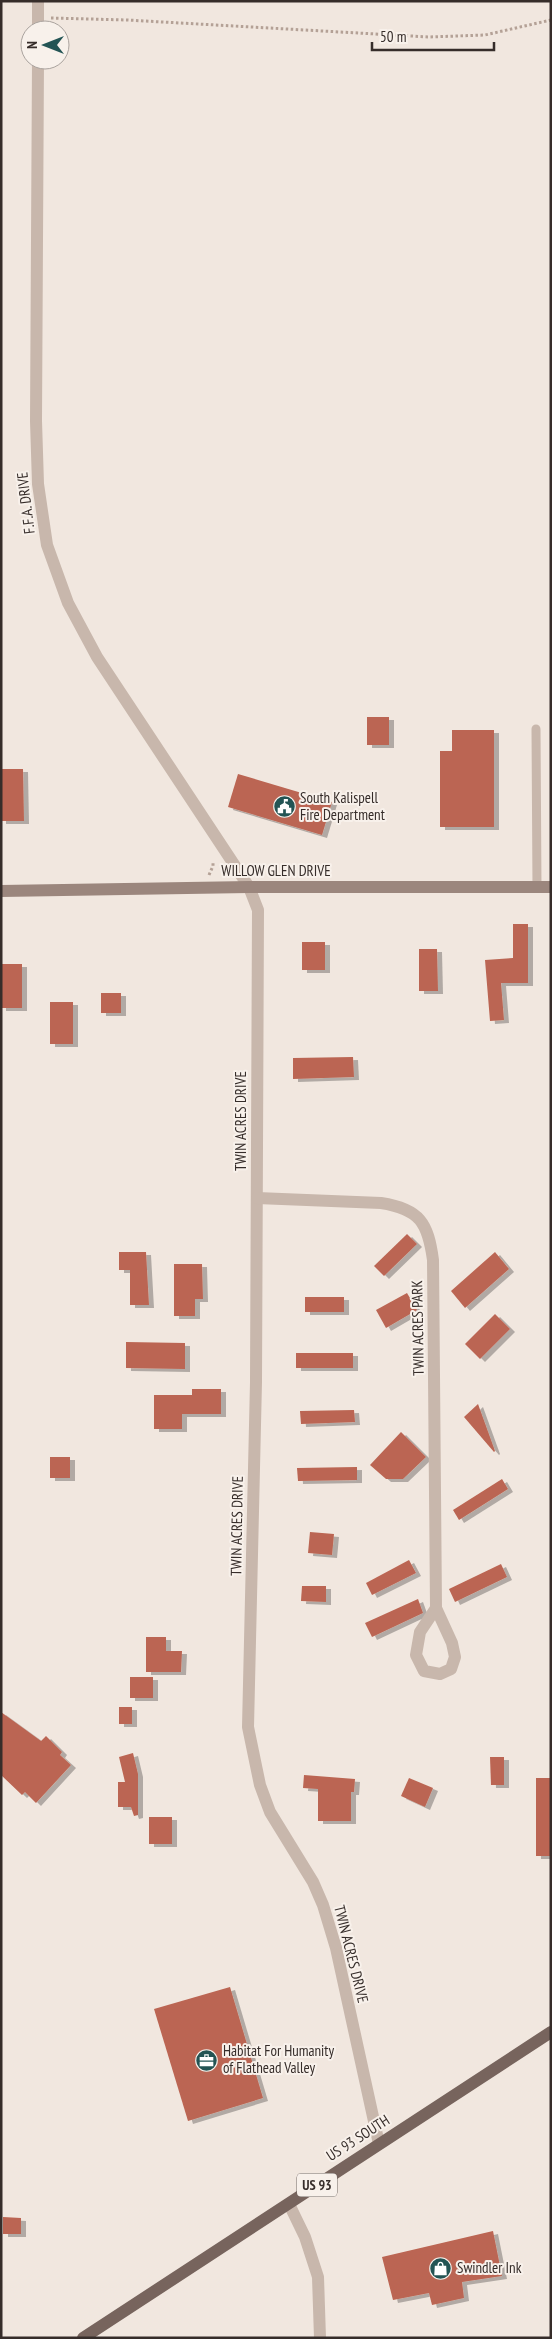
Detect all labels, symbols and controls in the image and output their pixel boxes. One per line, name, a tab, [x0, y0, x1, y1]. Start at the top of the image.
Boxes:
north arrow	[20, 20, 70, 70]
scale bar	[372, 20, 494, 52]
text: 50 m	[380, 27, 406, 46]
text: N	[23, 41, 41, 49]
street label: F.F.A. DRIVE	[12, 471, 39, 535]
place label: South Kalispell Fire Department	[300, 788, 385, 824]
public building icon: South Kalispell Fire Department	[272, 795, 296, 819]
street label: WILLOW GLEN DRIVE	[221, 861, 331, 880]
street label: TWIN ACRES DRIVE	[231, 1071, 250, 1171]
street label: TWIN ACRES PARK	[407, 1279, 428, 1376]
street label: TWIN ACRES DRIVE	[226, 1476, 247, 1576]
street label: TWIN ACRES DRIVE	[330, 1903, 373, 2005]
place label: Habitat For Humanity of Flathead Valley	[223, 2041, 334, 2077]
office icon: Habitat For Humanity of Flathead Valley	[195, 2048, 219, 2072]
street label: US 93 SOUTH	[323, 2110, 393, 2165]
road number: US 93	[297, 2174, 337, 2196]
shop icon: Swindler Ink	[429, 2256, 453, 2280]
place label: Swindler Ink	[457, 2258, 522, 2277]

